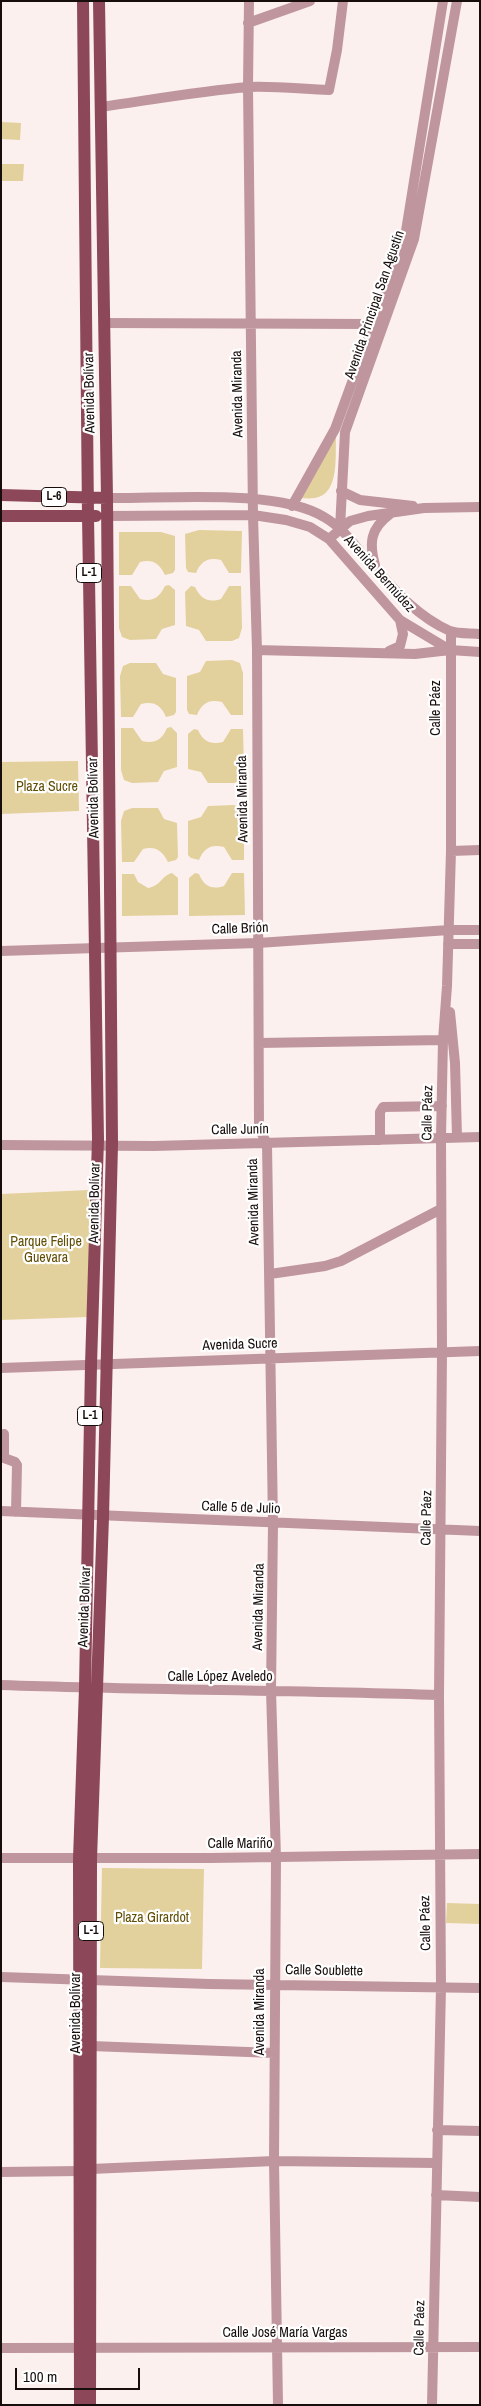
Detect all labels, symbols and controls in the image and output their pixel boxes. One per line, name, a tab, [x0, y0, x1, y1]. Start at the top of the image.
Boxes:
street label: Avenida Principal San Agustín	[342, 228, 408, 382]
street label: Avenida Miranda	[229, 350, 247, 438]
street label: Avenida Bolívar	[81, 352, 99, 434]
road number: L-6	[42, 488, 66, 507]
street label: Avenida Bermúdez	[340, 532, 418, 616]
road number: L-1	[76, 564, 102, 582]
street label: Calle Páez	[428, 680, 444, 736]
street label: Avenida Miranda	[234, 755, 252, 843]
street label: Avenida Bolívar	[85, 757, 103, 839]
park label: Plaza Sucre	[16, 779, 78, 795]
street label: Calle Brión	[211, 920, 269, 938]
street label: Calle Páez	[419, 1085, 437, 1141]
street label: Calle Junín	[211, 1121, 269, 1139]
street label: Avenida Miranda	[245, 1158, 263, 1246]
street label: Avenida Bolívar	[86, 1162, 104, 1244]
park label: Parque Felipe Guevara	[10, 1234, 82, 1266]
street label: Avenida Sucre	[202, 1335, 278, 1355]
road number: L-1	[78, 1406, 102, 1425]
street label: Calle Páez	[418, 1490, 436, 1546]
street label: Calle 5 de Julio	[201, 1498, 281, 1518]
street label: Avenida Miranda	[250, 1563, 268, 1651]
street label: Avenida Bolívar	[75, 1566, 95, 1648]
street label: Calle López Aveledo	[167, 1669, 273, 1685]
street label: Calle Mariño	[207, 1836, 273, 1852]
street label: Calle Páez	[417, 1895, 435, 1951]
park label: Plaza Girardot	[115, 1910, 189, 1926]
road number: L-1	[78, 1922, 104, 1940]
street label: Calle Soublette	[285, 1962, 363, 1980]
street label: Avenida Miranda	[252, 1968, 268, 2056]
street label: Avenida Bolívar	[68, 1973, 84, 2053]
street label: Calle Páez	[411, 2300, 429, 2356]
street label: Calle José María Vargas	[223, 2325, 347, 2341]
scale bar	[18, 2358, 142, 2390]
text: 100 m	[23, 2366, 57, 2387]

